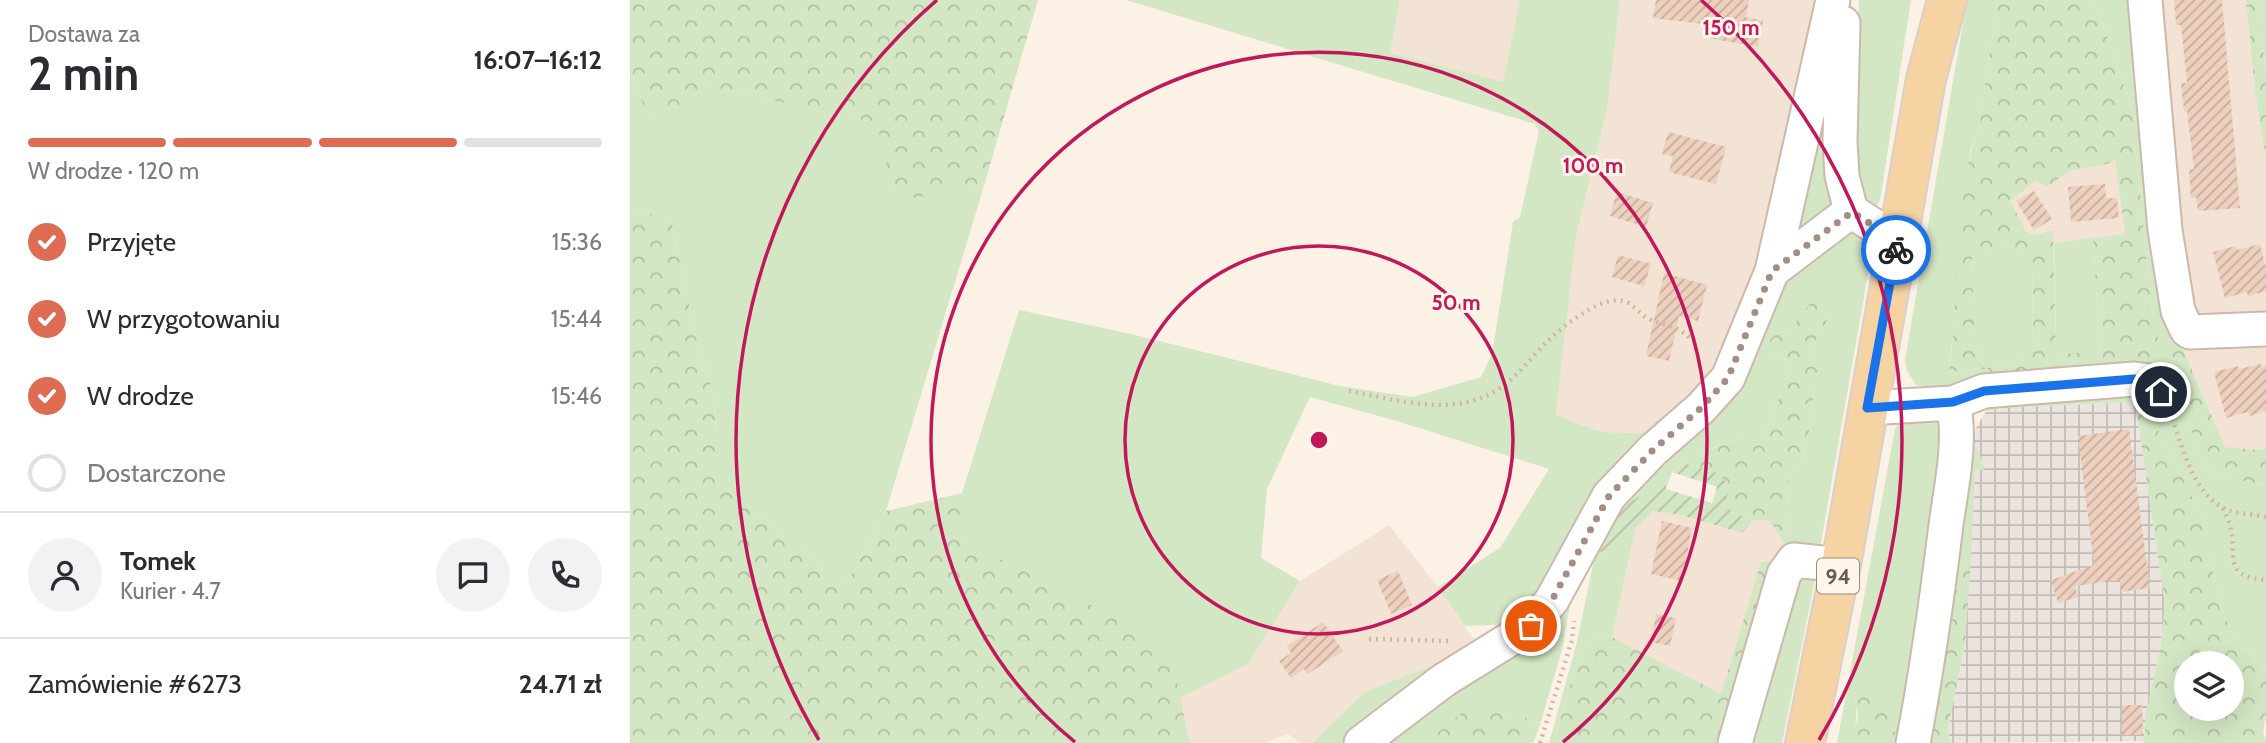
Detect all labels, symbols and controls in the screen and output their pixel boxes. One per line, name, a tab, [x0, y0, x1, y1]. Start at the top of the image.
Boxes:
text: 150 m	[1703, 15, 1759, 40]
text: Dostawa za	[28, 20, 140, 48]
text: 16:07–16:12	[473, 44, 602, 76]
text: 2 min	[28, 46, 139, 102]
text: 100 m	[1563, 153, 1623, 178]
text: W drodze · 120 m	[28, 157, 199, 185]
courier	[1861, 215, 1931, 285]
icon: check	[28, 223, 66, 261]
text: Przyjęte	[87, 226, 176, 258]
text: 15:36	[552, 228, 602, 256]
icon: bike	[1877, 231, 1915, 269]
text: 50 m	[1431, 290, 1481, 315]
icon: check	[28, 300, 66, 338]
text: W przygotowaniu	[87, 303, 280, 335]
text: 15:44	[551, 305, 602, 333]
pin	[2131, 362, 2191, 422]
icon: home	[2142, 373, 2180, 411]
icon: check	[28, 377, 66, 415]
text: W drodze	[87, 380, 194, 412]
text: 15:46	[551, 382, 602, 410]
centre of rings	[1307, 428, 1331, 452]
text: Dostarczone	[87, 457, 226, 489]
button: person	[28, 538, 102, 612]
button: chat	[436, 538, 510, 612]
button: phone	[528, 538, 602, 612]
text: Tomek	[120, 545, 196, 577]
road number: 94	[1817, 558, 1859, 594]
text: Kurier · 4.7	[120, 577, 221, 605]
pin	[1501, 596, 1561, 656]
icon: bag	[1512, 607, 1550, 645]
map controls	[2174, 651, 2244, 721]
button: layers	[2174, 651, 2244, 721]
text: Zamówienie #6273	[28, 668, 242, 700]
text: 24.71 zł	[519, 668, 602, 700]

